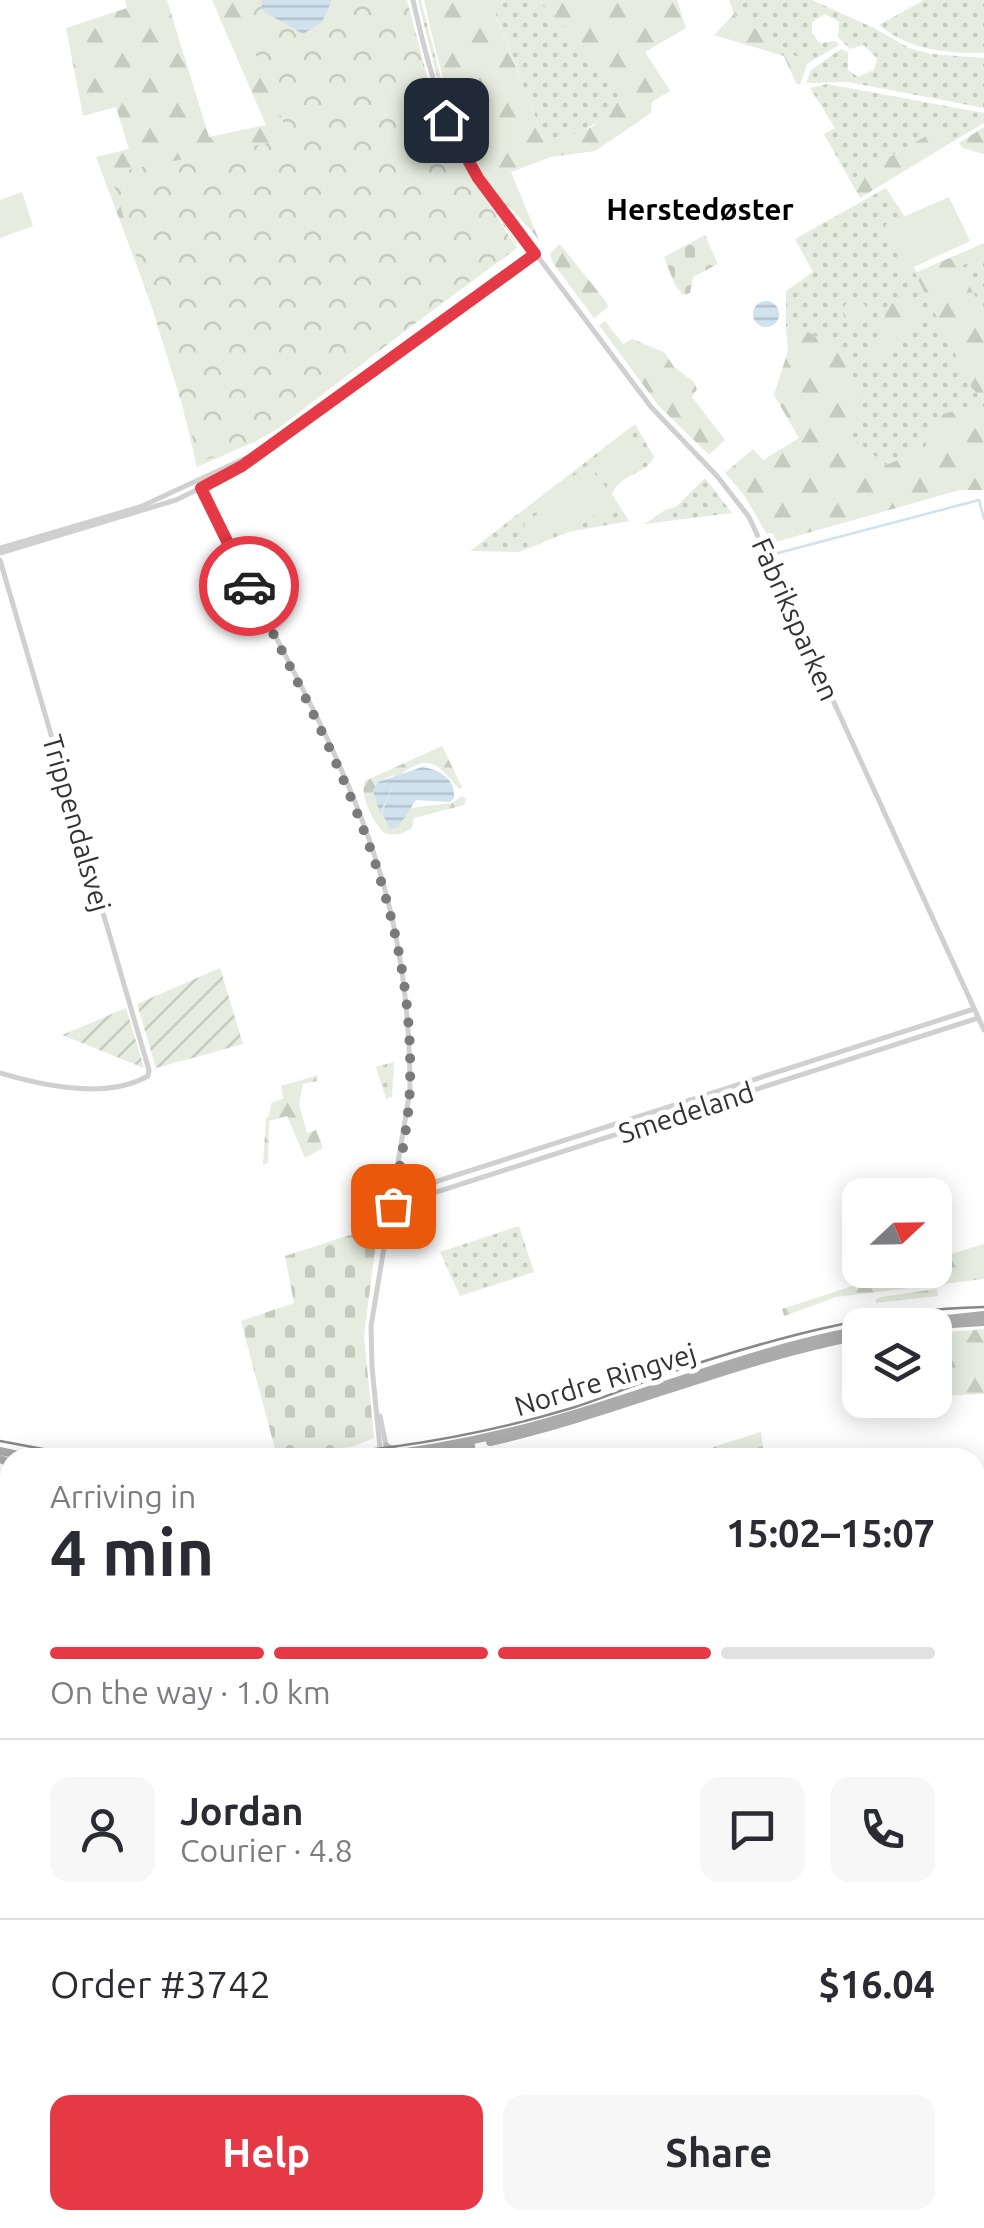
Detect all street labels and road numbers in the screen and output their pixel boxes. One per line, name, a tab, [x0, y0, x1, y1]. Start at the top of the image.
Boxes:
street label: Fabriksparken	[746, 533, 846, 705]
street label: Trippendalsvej	[37, 731, 117, 915]
street label: Smedeland	[615, 1076, 757, 1148]
street label: Nordre Ringvej	[511, 1337, 699, 1421]

